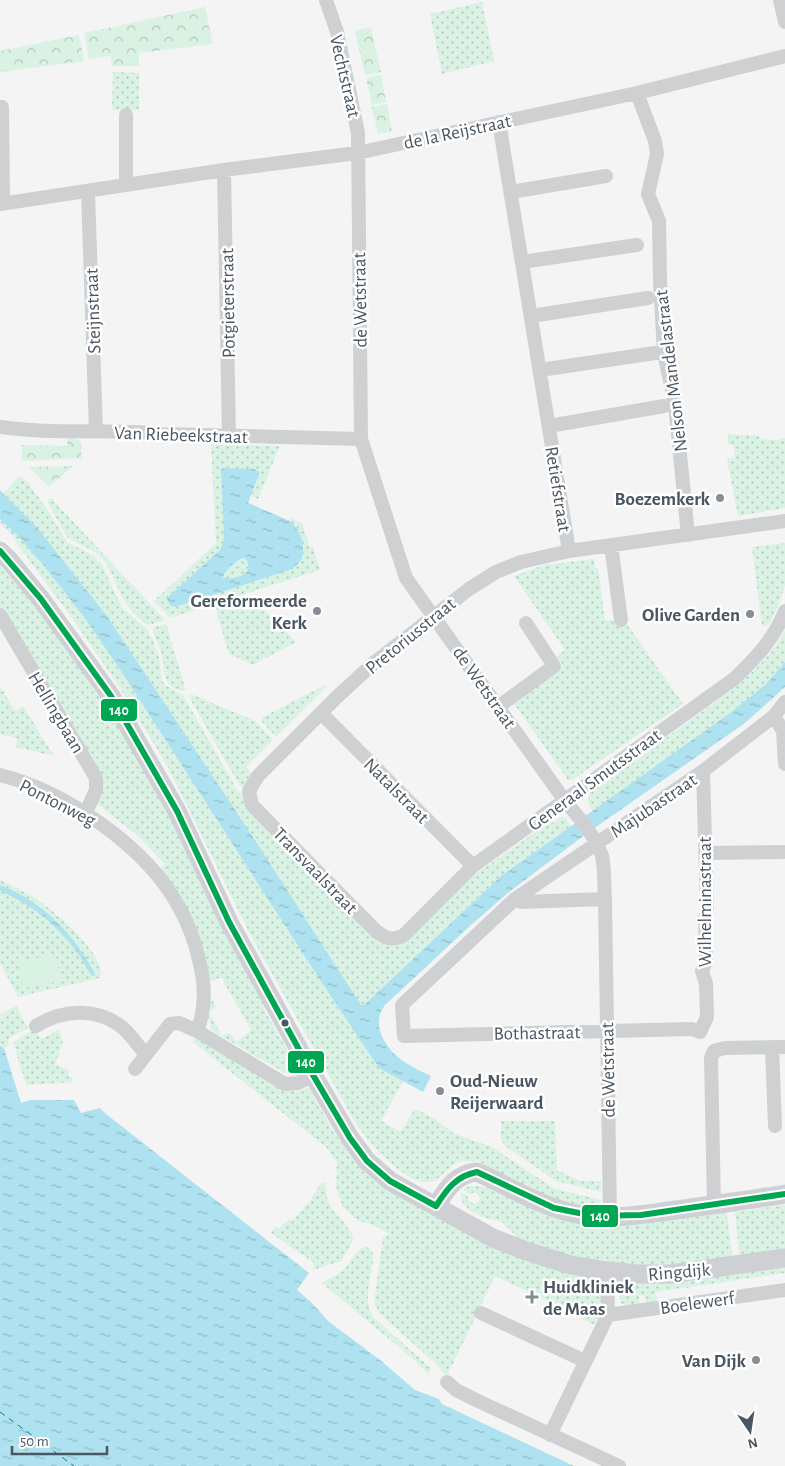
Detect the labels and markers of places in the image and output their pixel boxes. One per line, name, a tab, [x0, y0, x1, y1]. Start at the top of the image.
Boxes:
place label: Boezemkerk	[615, 490, 711, 509]
marker: Boezemkerk	[714, 492, 726, 504]
place label: Gereformeerde Kerk	[191, 592, 308, 633]
marker: Gereformeerde Kerk	[311, 605, 323, 617]
place label: Olive Garden	[642, 606, 740, 625]
marker: Olive Garden	[744, 608, 756, 620]
unlabelled marker	[280, 1018, 290, 1028]
place label: Oud-Nieuw Reijerwaard	[450, 1072, 543, 1113]
marker: Oud-Nieuw Reijerwaard	[434, 1085, 446, 1097]
place label: Huidkliniek de Maas	[543, 1278, 634, 1319]
marker: Huidkliniek de Maas	[525, 1290, 539, 1304]
place label: Van Dijk	[682, 1352, 747, 1371]
marker: Van Dijk	[750, 1354, 762, 1366]

